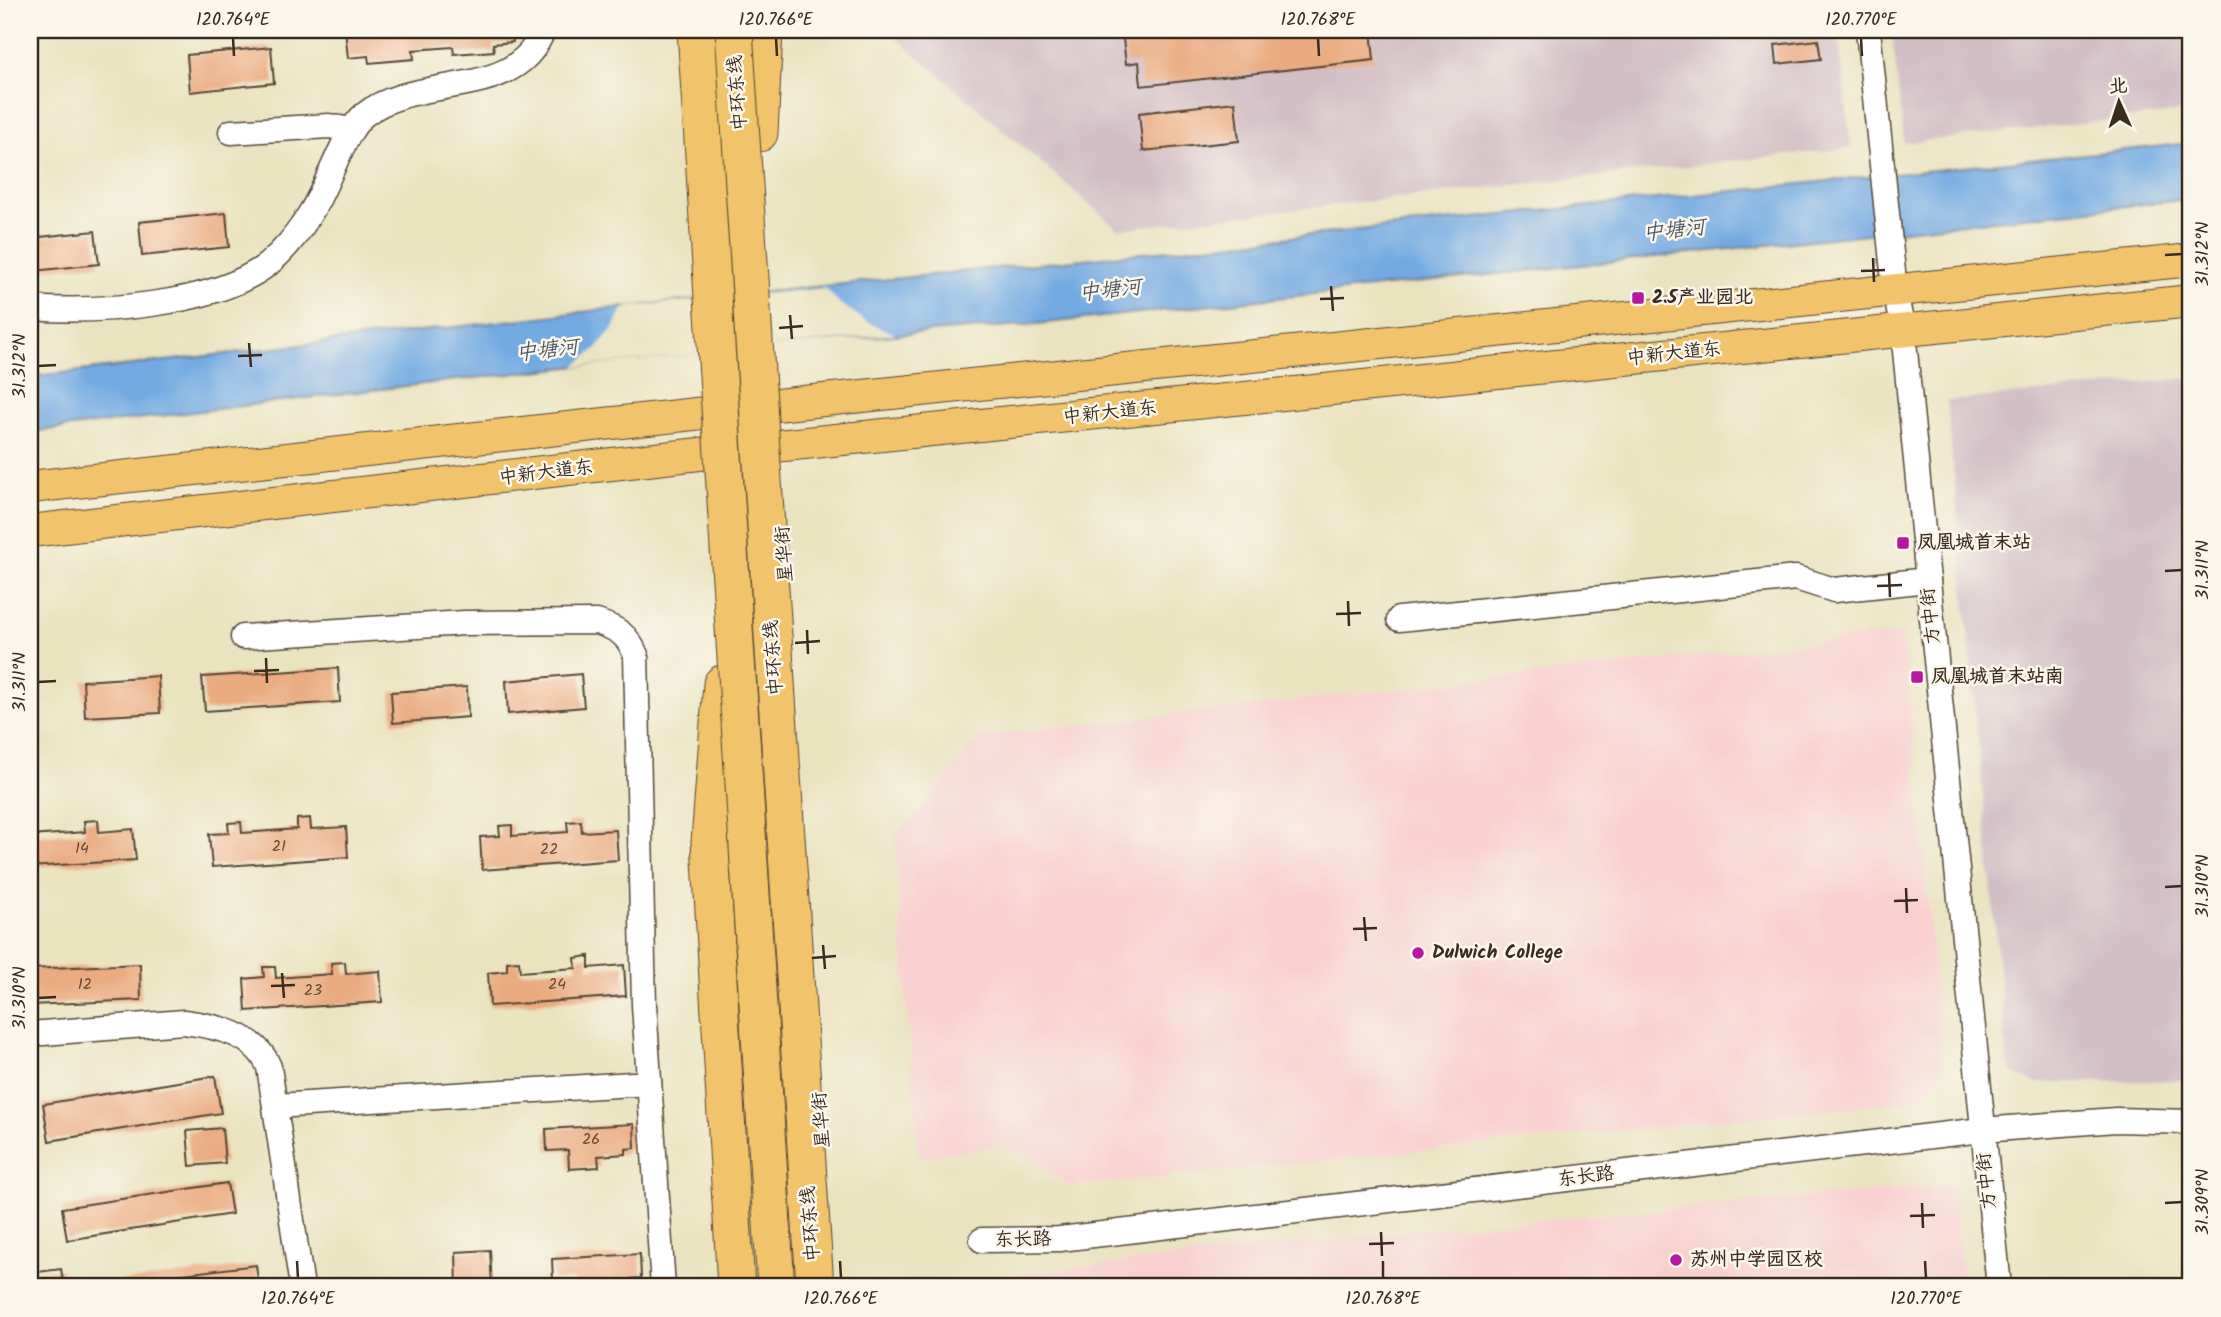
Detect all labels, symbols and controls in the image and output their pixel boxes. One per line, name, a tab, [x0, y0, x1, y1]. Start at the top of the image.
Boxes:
text: 120.764°E	[196, 6, 271, 35]
text: 120.766°E	[739, 6, 814, 35]
text: 120.768°E	[1280, 6, 1356, 35]
text: 120.770°E	[1825, 6, 1897, 35]
street label: 中环东线	[720, 54, 756, 132]
north arrow	[2084, 66, 2154, 136]
text: 北	[2108, 72, 2128, 102]
water label: 中塘河	[1641, 211, 1710, 251]
text: 31.312°N	[2189, 222, 2218, 286]
water label: 中塘河	[1077, 271, 1146, 311]
place label: 2.5产业园北	[1652, 283, 1753, 313]
marker: 2.5产业园北	[1630, 290, 1646, 306]
water label: 中塘河	[514, 331, 583, 371]
text: 31.312°N	[6, 334, 35, 398]
street label: 中新大道东	[1625, 334, 1723, 374]
street label: 中新大道东	[1061, 393, 1159, 433]
street label: 中新大道东	[497, 452, 595, 494]
street label: 星华街	[768, 525, 802, 583]
place label: 凤凰城首末站	[1917, 528, 2031, 558]
marker: 凤凰城首末站	[1895, 535, 1911, 551]
text: 31.311°N	[2189, 540, 2218, 600]
street label: 方中街	[1913, 586, 1949, 646]
street label: 中环东线	[756, 619, 792, 697]
text: 31.311°N	[6, 652, 35, 712]
place label: 凤凰城首末站南	[1931, 662, 2064, 692]
marker: 凤凰城首末站南	[1909, 669, 1925, 685]
house number: 21	[272, 834, 286, 859]
house number: 14	[75, 836, 89, 861]
house number: 22	[540, 837, 558, 862]
text: 31.310°N	[2189, 854, 2218, 918]
place label: Dulwich College	[1432, 938, 1563, 968]
marker: Dulwich College	[1410, 945, 1426, 961]
text: 31.310°N	[6, 966, 35, 1030]
house number: 12	[78, 972, 92, 997]
house number: 24	[548, 972, 566, 997]
house number: 23	[304, 978, 322, 1003]
street label: 星华街	[805, 1091, 839, 1149]
house number: 26	[582, 1127, 600, 1152]
street label: 方中街	[1969, 1151, 2005, 1211]
street label: 东长路	[1556, 1159, 1616, 1195]
text: 31.309°N	[2189, 1169, 2218, 1235]
street label: 中环东线	[793, 1185, 829, 1263]
street label: 东长路	[994, 1225, 1052, 1255]
place label: 苏州中学园区校	[1690, 1245, 1823, 1275]
marker: 苏州中学园区校	[1668, 1252, 1684, 1268]
text: 120.764°E	[261, 1285, 336, 1314]
text: 120.766°E	[804, 1285, 879, 1314]
text: 120.768°E	[1345, 1285, 1421, 1314]
text: 120.770°E	[1890, 1285, 1962, 1314]

